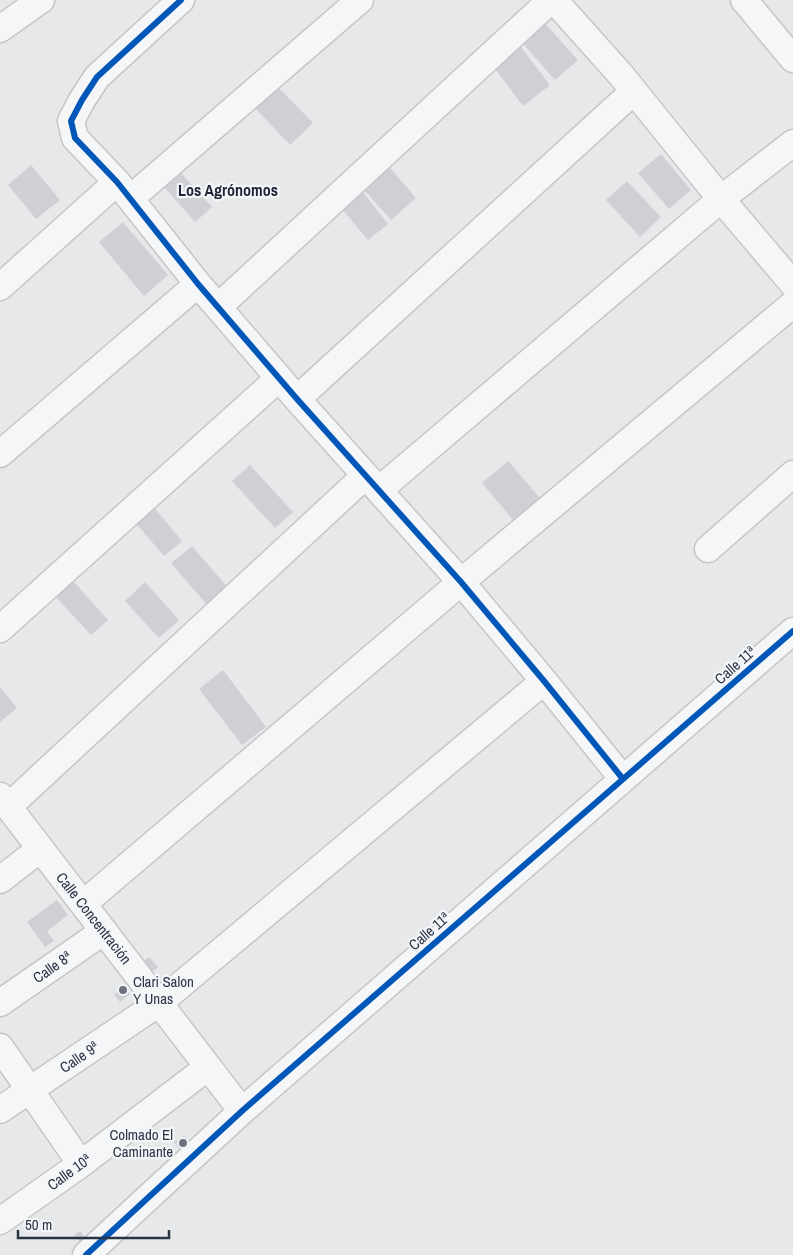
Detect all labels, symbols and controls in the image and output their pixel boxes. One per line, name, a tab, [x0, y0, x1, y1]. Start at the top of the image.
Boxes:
district label: Los Agrónomos	[178, 179, 278, 201]
street label: Calle 11ª	[710, 641, 761, 689]
street label: Calle Concentración	[51, 868, 137, 968]
street label: Calle 11ª	[404, 907, 455, 955]
street label: Calle 8ª	[28, 946, 76, 988]
place label: Clari Salon Y Unas	[133, 971, 194, 1009]
marker: Clari Salon Y Unas	[117, 984, 129, 996]
street label: Calle 9ª	[55, 1036, 103, 1078]
place label: Colmado El Caminante	[109, 1124, 173, 1162]
marker: Colmado El Caminante	[177, 1137, 189, 1149]
street label: Calle 10ª	[43, 1149, 96, 1195]
scale bar	[18, 1208, 169, 1240]
text: 50 m	[25, 1214, 52, 1235]

